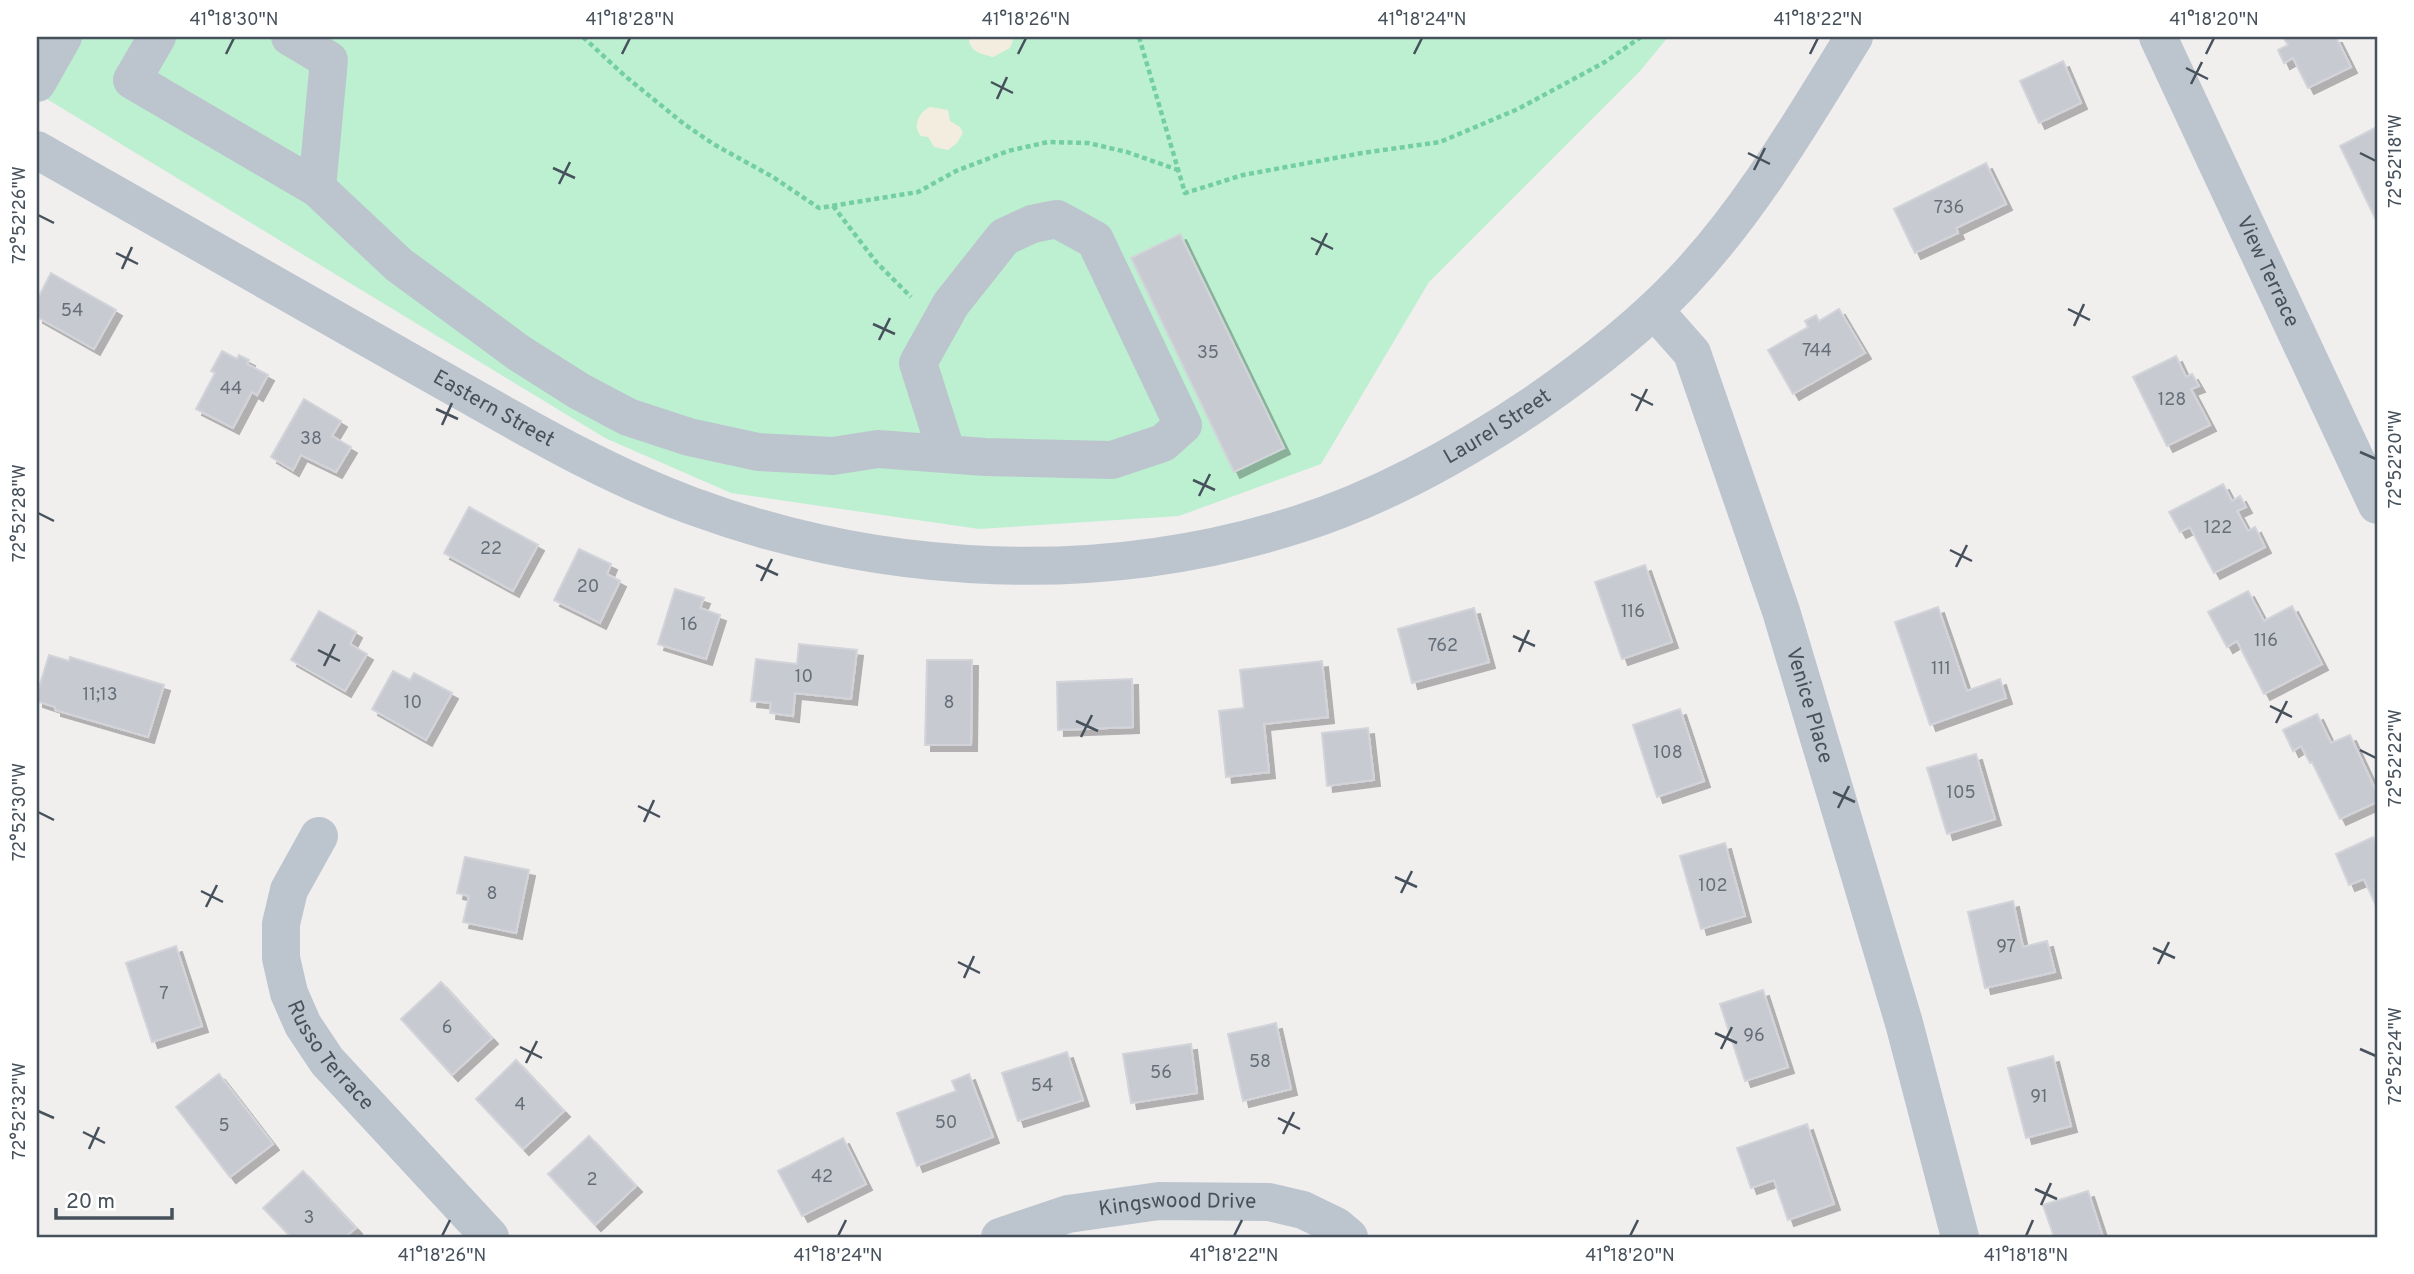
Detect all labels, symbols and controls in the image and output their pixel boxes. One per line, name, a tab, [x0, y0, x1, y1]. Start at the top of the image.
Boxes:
text: 41°18'30"N	[189, 9, 279, 32]
text: 41°18'28"N	[586, 9, 674, 32]
text: 41°18'26"N	[982, 9, 1070, 32]
text: 41°18'24"N	[1378, 9, 1466, 32]
text: 41°18'22"N	[1774, 9, 1862, 32]
text: 41°18'20"N	[2169, 9, 2259, 32]
text: 72°52'18"W	[2385, 114, 2408, 208]
text: 72°52'26"W	[9, 166, 32, 264]
house number: 736	[1934, 197, 1964, 220]
street label: View Terrace	[2230, 211, 2306, 332]
house number: 54	[61, 300, 83, 323]
house number: 744	[1802, 340, 1832, 363]
house number: 35	[1197, 342, 1219, 365]
street label: Eastern Street	[428, 364, 559, 454]
house number: 44	[220, 378, 242, 401]
street label: Laurel Street	[1439, 383, 1557, 471]
house number: 128	[2158, 389, 2186, 412]
text: 72°52'20"W	[2385, 410, 2408, 508]
house number: 38	[300, 428, 322, 451]
text: 72°52'28"W	[9, 464, 32, 562]
house number: 122	[2204, 517, 2232, 540]
house number: 22	[480, 538, 502, 561]
house number: 20	[577, 576, 599, 599]
house number: 116	[1621, 601, 1645, 624]
house number: 16	[680, 614, 698, 637]
house number: 116	[2254, 630, 2278, 653]
house number: 762	[1428, 635, 1458, 658]
street label: Venice Place	[1779, 644, 1839, 767]
house number: 111	[1931, 658, 1951, 681]
house number: 10	[795, 666, 813, 689]
house number: 11;13	[82, 684, 118, 707]
house number: 10	[404, 692, 422, 715]
house number: 8	[944, 692, 955, 715]
text: 72°52'22"W	[2385, 709, 2408, 807]
house number: 108	[1653, 742, 1683, 765]
text: 72°52'30"W	[9, 763, 32, 861]
house number: 105	[1946, 782, 1976, 805]
house number: 102	[1698, 875, 1728, 898]
house number: 8	[487, 883, 498, 906]
house number: 97	[1996, 936, 2016, 959]
house number: 7	[159, 983, 169, 1006]
street label: Russo Terrace	[280, 996, 380, 1116]
text: 72°52'24"W	[2385, 1007, 2408, 1105]
house number: 6	[442, 1017, 452, 1040]
house number: 96	[1743, 1025, 1765, 1048]
house number: 58	[1249, 1051, 1271, 1074]
text: 72°52'32"W	[9, 1062, 32, 1160]
house number: 56	[1150, 1062, 1172, 1085]
house number: 54	[1031, 1075, 1053, 1098]
house number: 91	[2030, 1086, 2048, 1109]
house number: 4	[514, 1094, 526, 1117]
house number: 50	[935, 1112, 957, 1135]
house number: 5	[218, 1115, 230, 1138]
house number: 42	[811, 1166, 833, 1189]
house number: 2	[586, 1169, 598, 1192]
scale bar	[56, 1176, 172, 1220]
street label: Kingswood Drive	[1097, 1187, 1257, 1223]
text: 20 m	[66, 1189, 115, 1216]
house number: 3	[304, 1207, 314, 1230]
text: 41°18'26"N	[398, 1245, 486, 1268]
text: 41°18'24"N	[794, 1245, 882, 1268]
text: 41°18'22"N	[1190, 1245, 1278, 1268]
text: 41°18'20"N	[1585, 1245, 1675, 1268]
text: 41°18'18"N	[1984, 1245, 2068, 1268]

